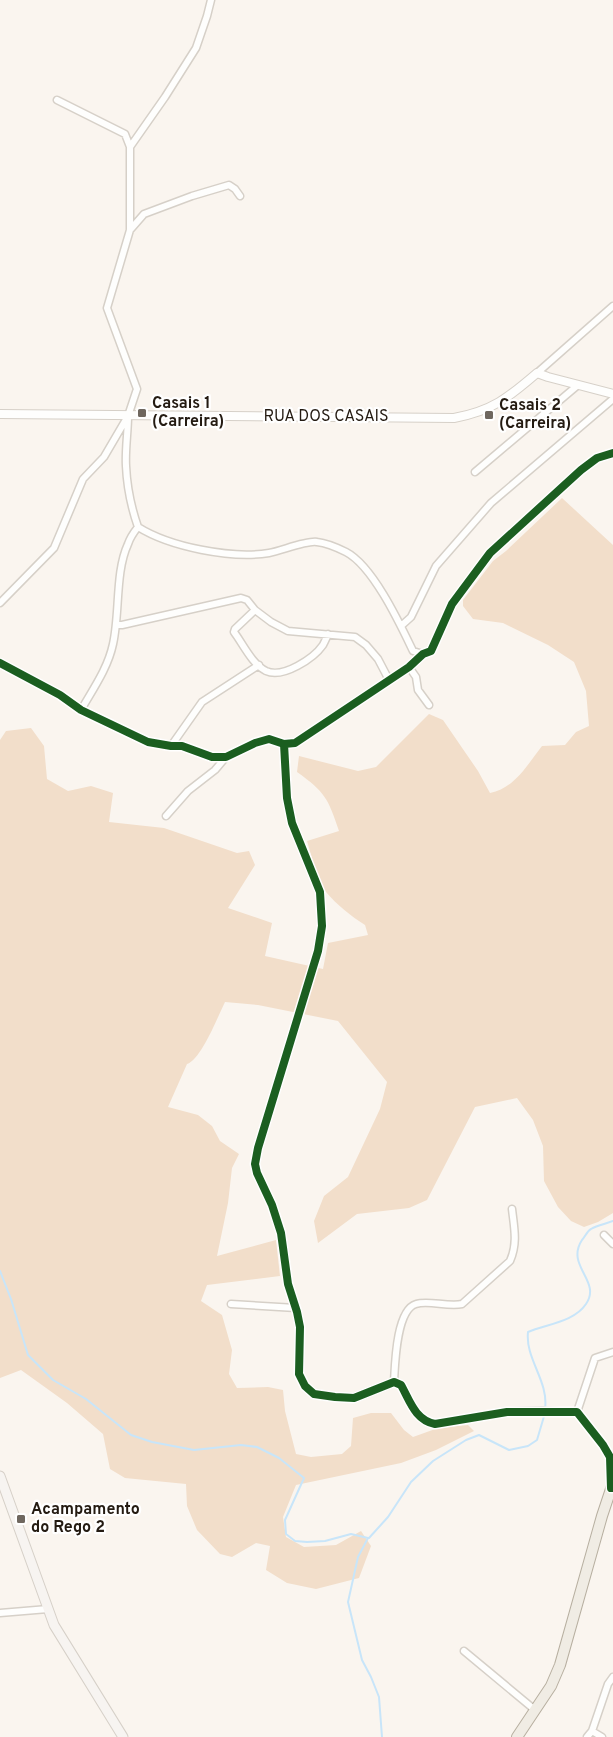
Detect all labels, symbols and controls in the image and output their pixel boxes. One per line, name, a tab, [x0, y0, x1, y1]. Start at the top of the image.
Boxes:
place label: Casais 1 (Carreira)	[152, 394, 224, 432]
place label: Casais 2 (Carreira)	[499, 396, 571, 434]
marker: Casais 1 (Carreira)	[136, 407, 148, 419]
street label: RUA DOS CASAIS	[263, 407, 389, 427]
marker: Casais 2 (Carreira)	[483, 409, 495, 421]
place label: Acampamento do Rego 2	[31, 1500, 140, 1538]
marker: Acampamento do Rego 2	[15, 1513, 27, 1525]

